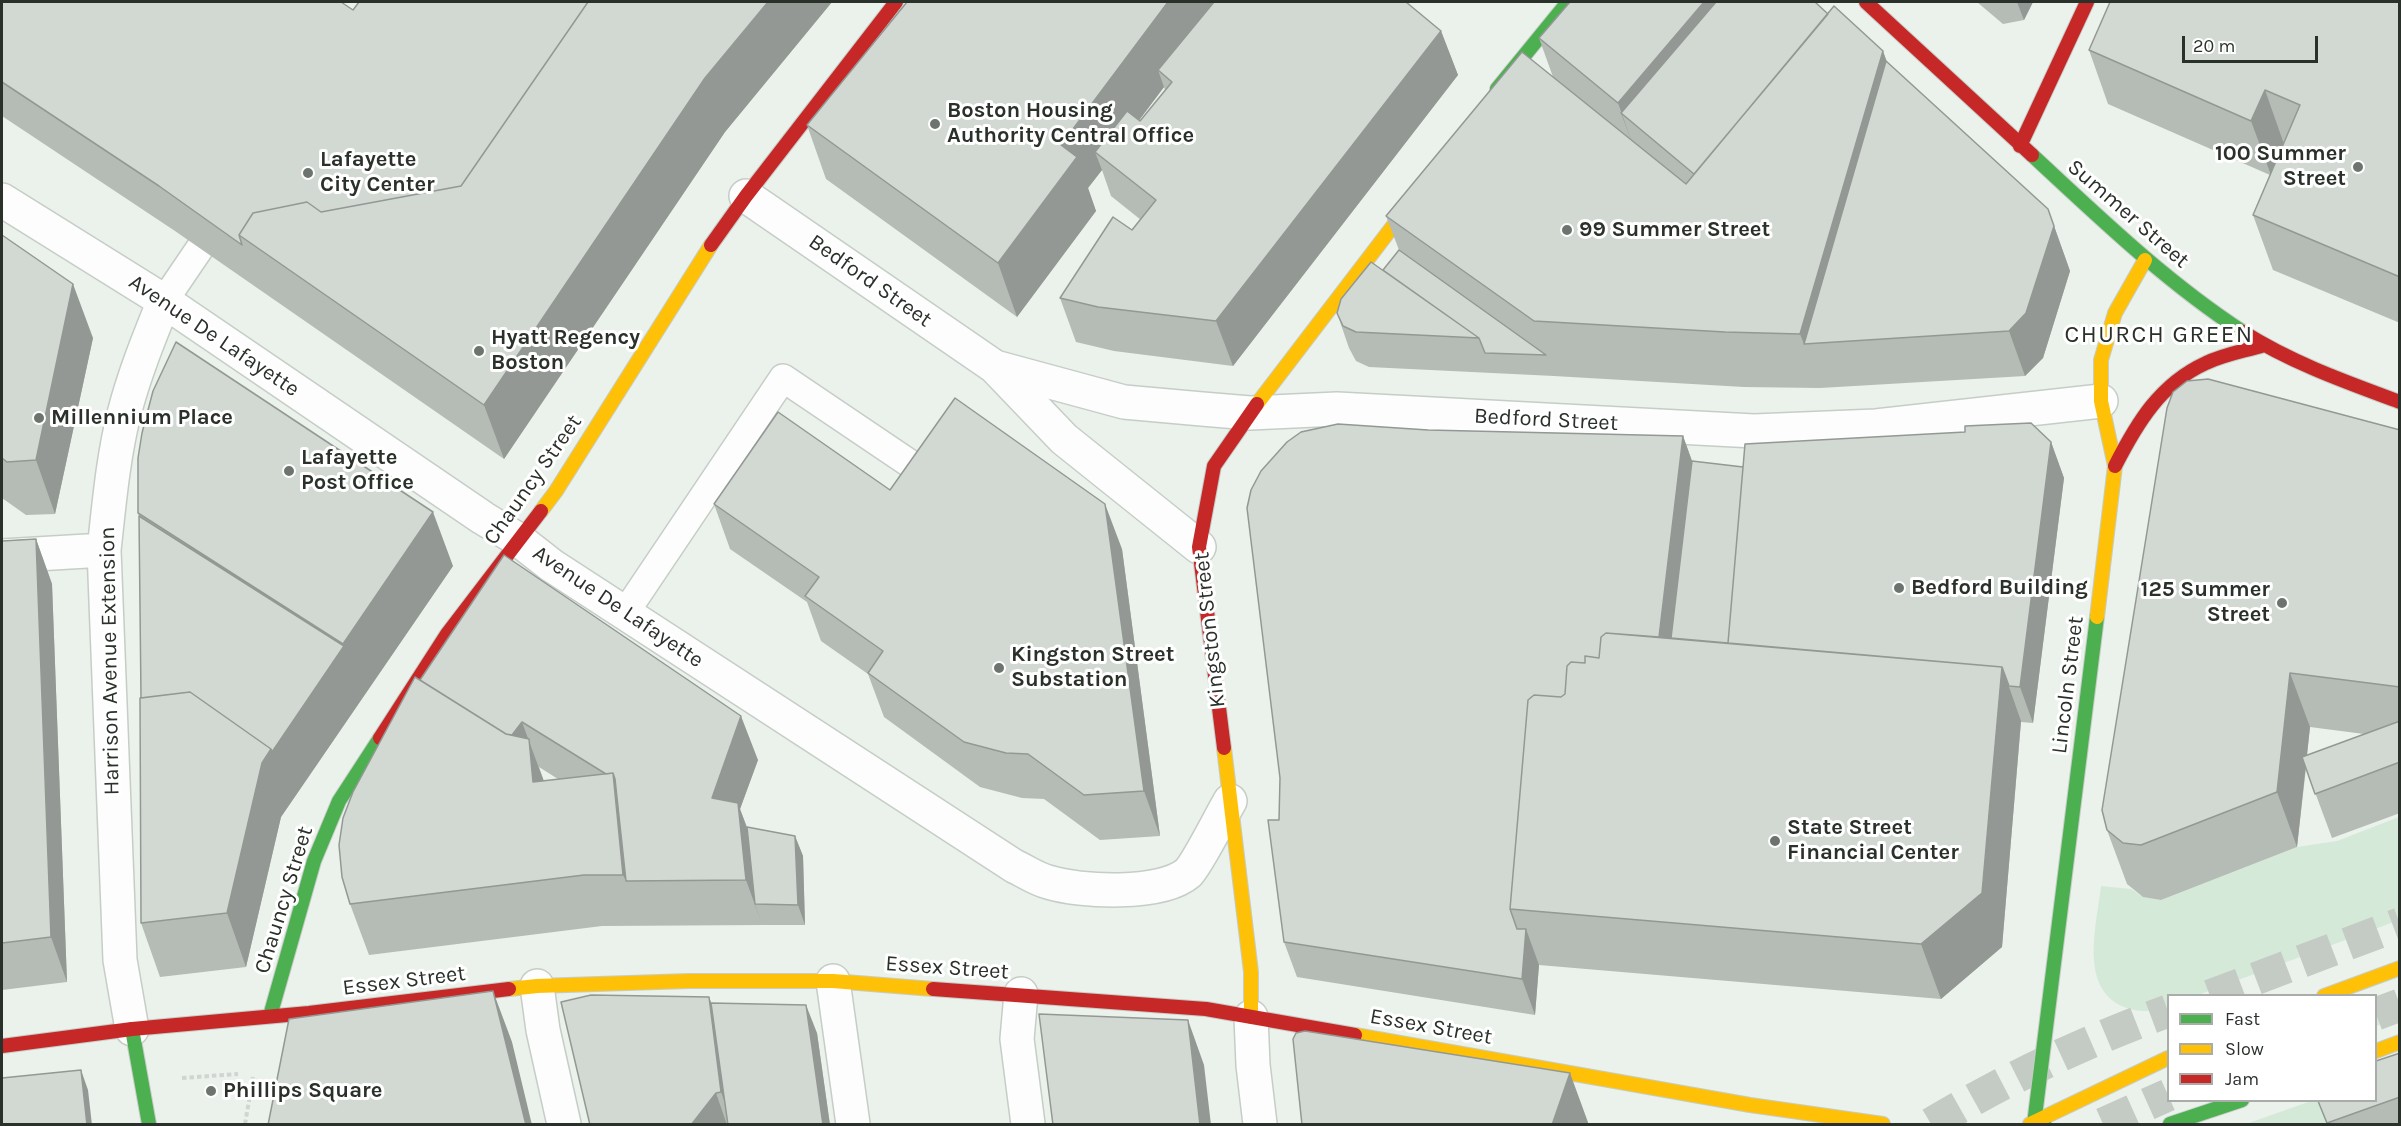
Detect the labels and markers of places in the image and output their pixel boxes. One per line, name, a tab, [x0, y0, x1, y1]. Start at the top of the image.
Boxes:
place label: Boston Housing Authority Central Office	[947, 98, 1194, 150]
marker: Boston Housing Authority Central Office	[928, 117, 942, 131]
place label: 100 Summer Street	[2215, 141, 2346, 192]
place label: Lafayette City Center	[320, 147, 435, 198]
marker: 100 Summer Street	[2351, 160, 2365, 174]
marker: Lafayette City Center	[301, 166, 315, 180]
place label: 99 Summer Street	[1579, 217, 1770, 243]
marker: 99 Summer Street	[1560, 223, 1574, 237]
place label: Hyatt Regency Boston	[491, 325, 640, 376]
marker: Hyatt Regency Boston	[472, 344, 486, 358]
place label: Millennium Place	[51, 405, 233, 431]
marker: Millennium Place	[32, 411, 46, 425]
place label: Lafayette Post Office	[301, 445, 414, 496]
marker: Lafayette Post Office	[282, 464, 296, 478]
place label: Bedford Building	[1911, 575, 2088, 601]
place label: 125 Summer Street	[2141, 577, 2270, 628]
marker: Bedford Building	[1892, 581, 1906, 595]
marker: 125 Summer Street	[2275, 596, 2289, 610]
place label: Kingston Street Substation	[1011, 642, 1174, 694]
marker: Kingston Street Substation	[992, 661, 1006, 675]
place label: State Street Financial Center	[1787, 815, 1959, 866]
marker: State Street Financial Center	[1768, 834, 1782, 848]
place label: Phillips Square	[223, 1078, 382, 1104]
marker: Phillips Square	[204, 1084, 218, 1098]

